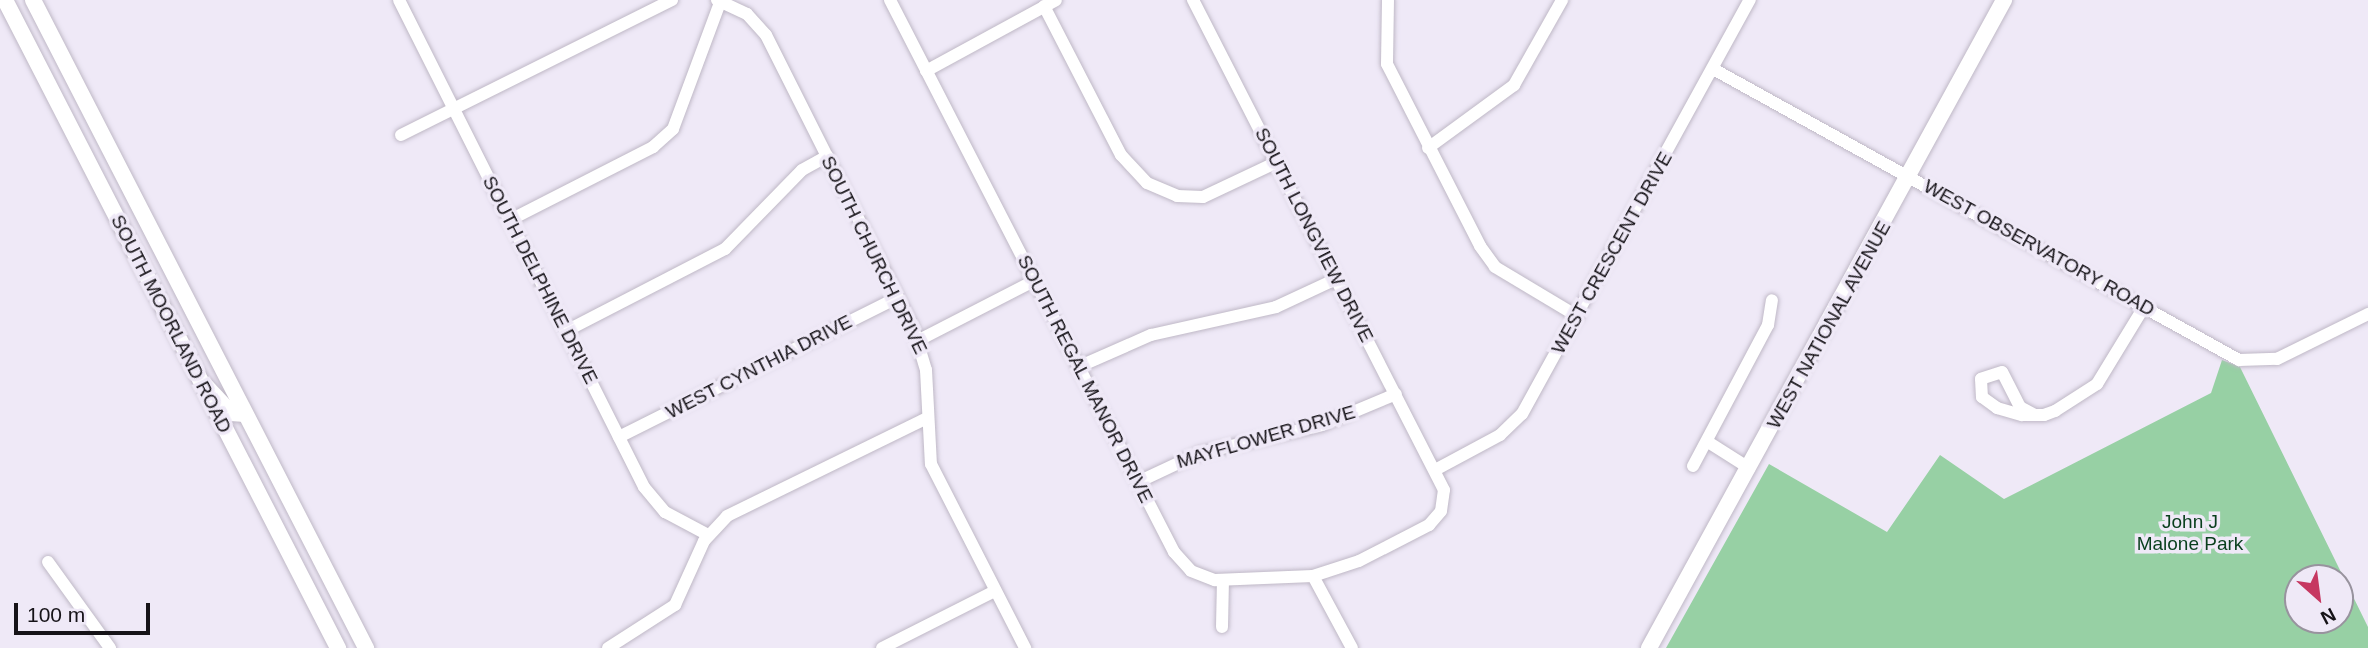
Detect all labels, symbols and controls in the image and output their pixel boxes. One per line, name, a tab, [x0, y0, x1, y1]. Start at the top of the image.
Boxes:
street label: SOUTH LONGVIEW DRIVE	[1250, 124, 1378, 346]
street label: WEST CRESCENT DRIVE	[1547, 148, 1677, 358]
street label: SOUTH CHURCH DRIVE	[816, 152, 932, 358]
street label: SOUTH DELPHINE DRIVE	[478, 172, 602, 388]
street label: WEST OBSERVATORY ROAD	[1919, 175, 2159, 321]
street label: SOUTH MOORLAND ROAD	[106, 211, 236, 437]
street label: WEST NATIONAL AVENUE	[1762, 216, 1896, 434]
street label: SOUTH REGAL MANOR DRIVE	[1012, 251, 1158, 507]
street label: WEST CYNTHIA DRIVE	[662, 310, 856, 424]
street label: MAYFLOWER DRIVE	[1174, 401, 1358, 473]
park label: John J Malone Park	[2137, 511, 2243, 555]
north arrow	[2284, 564, 2354, 634]
scale bar	[18, 588, 154, 632]
text: 100 m	[27, 603, 85, 626]
text: N	[2317, 604, 2339, 629]

